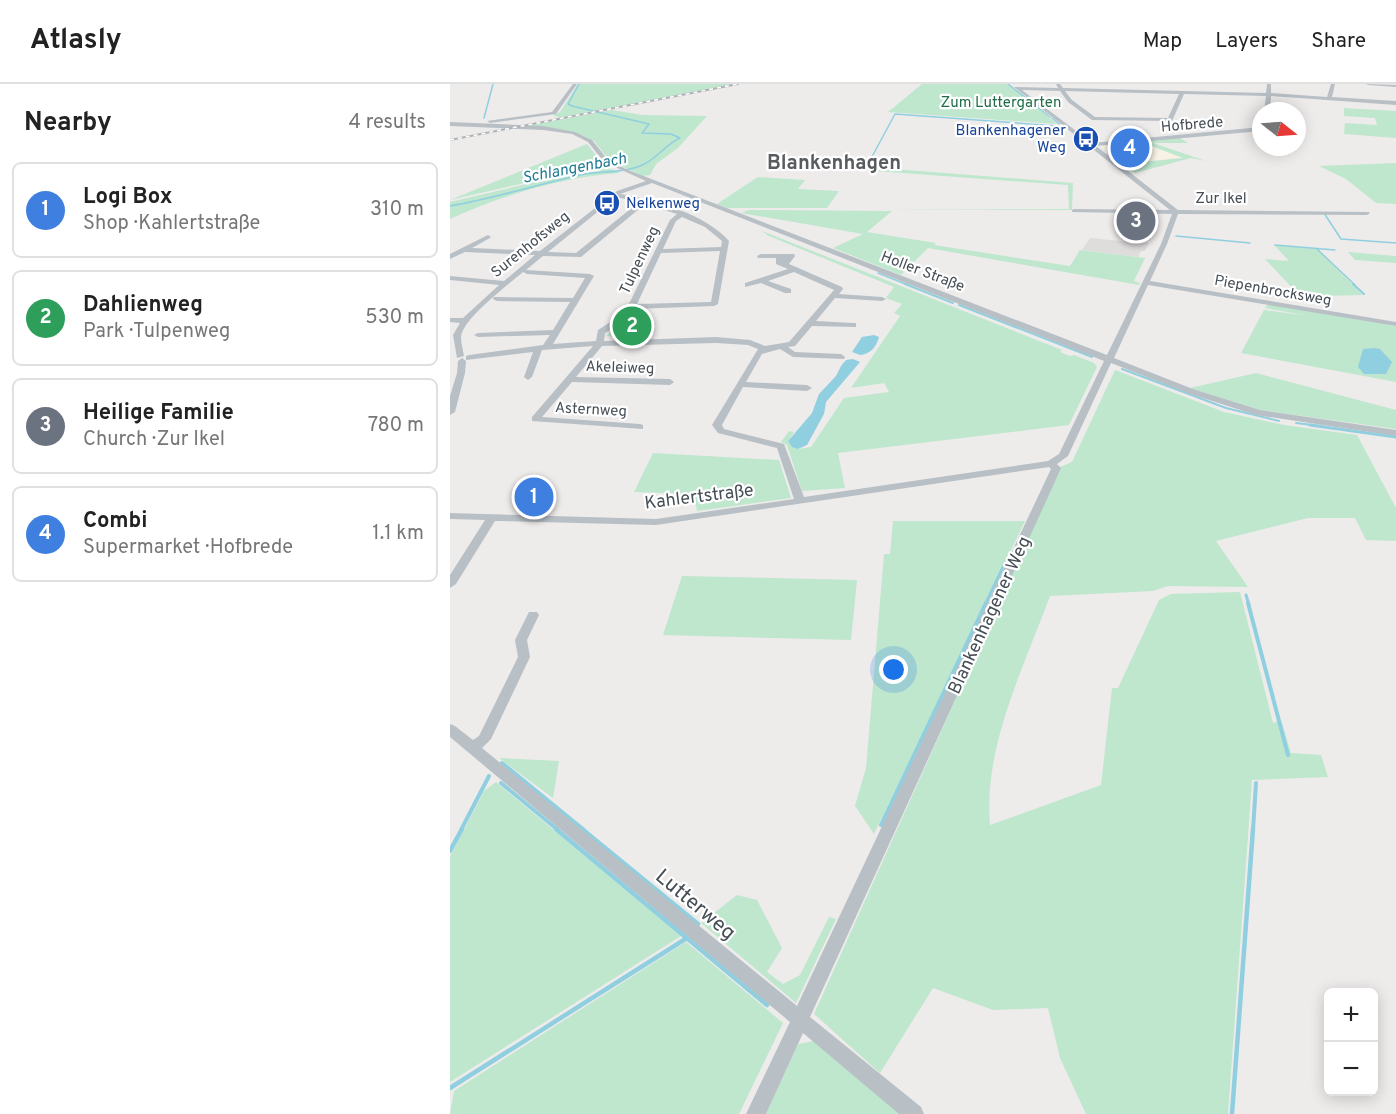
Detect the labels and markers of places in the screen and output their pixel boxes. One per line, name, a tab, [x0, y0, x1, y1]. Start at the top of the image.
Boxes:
place label: Blankenhagener Weg	[956, 122, 1066, 158]
bus stop icon: Blankenhagener Weg	[1071, 124, 1101, 154]
pin: 4	[1110, 126, 1150, 170]
bus stop icon: Nelkenweg	[592, 188, 622, 218]
place label: Nelkenweg	[626, 195, 700, 214]
pin: 3	[1116, 198, 1156, 244]
pin: 2	[612, 304, 651, 348]
pin: 1	[514, 474, 554, 520]

